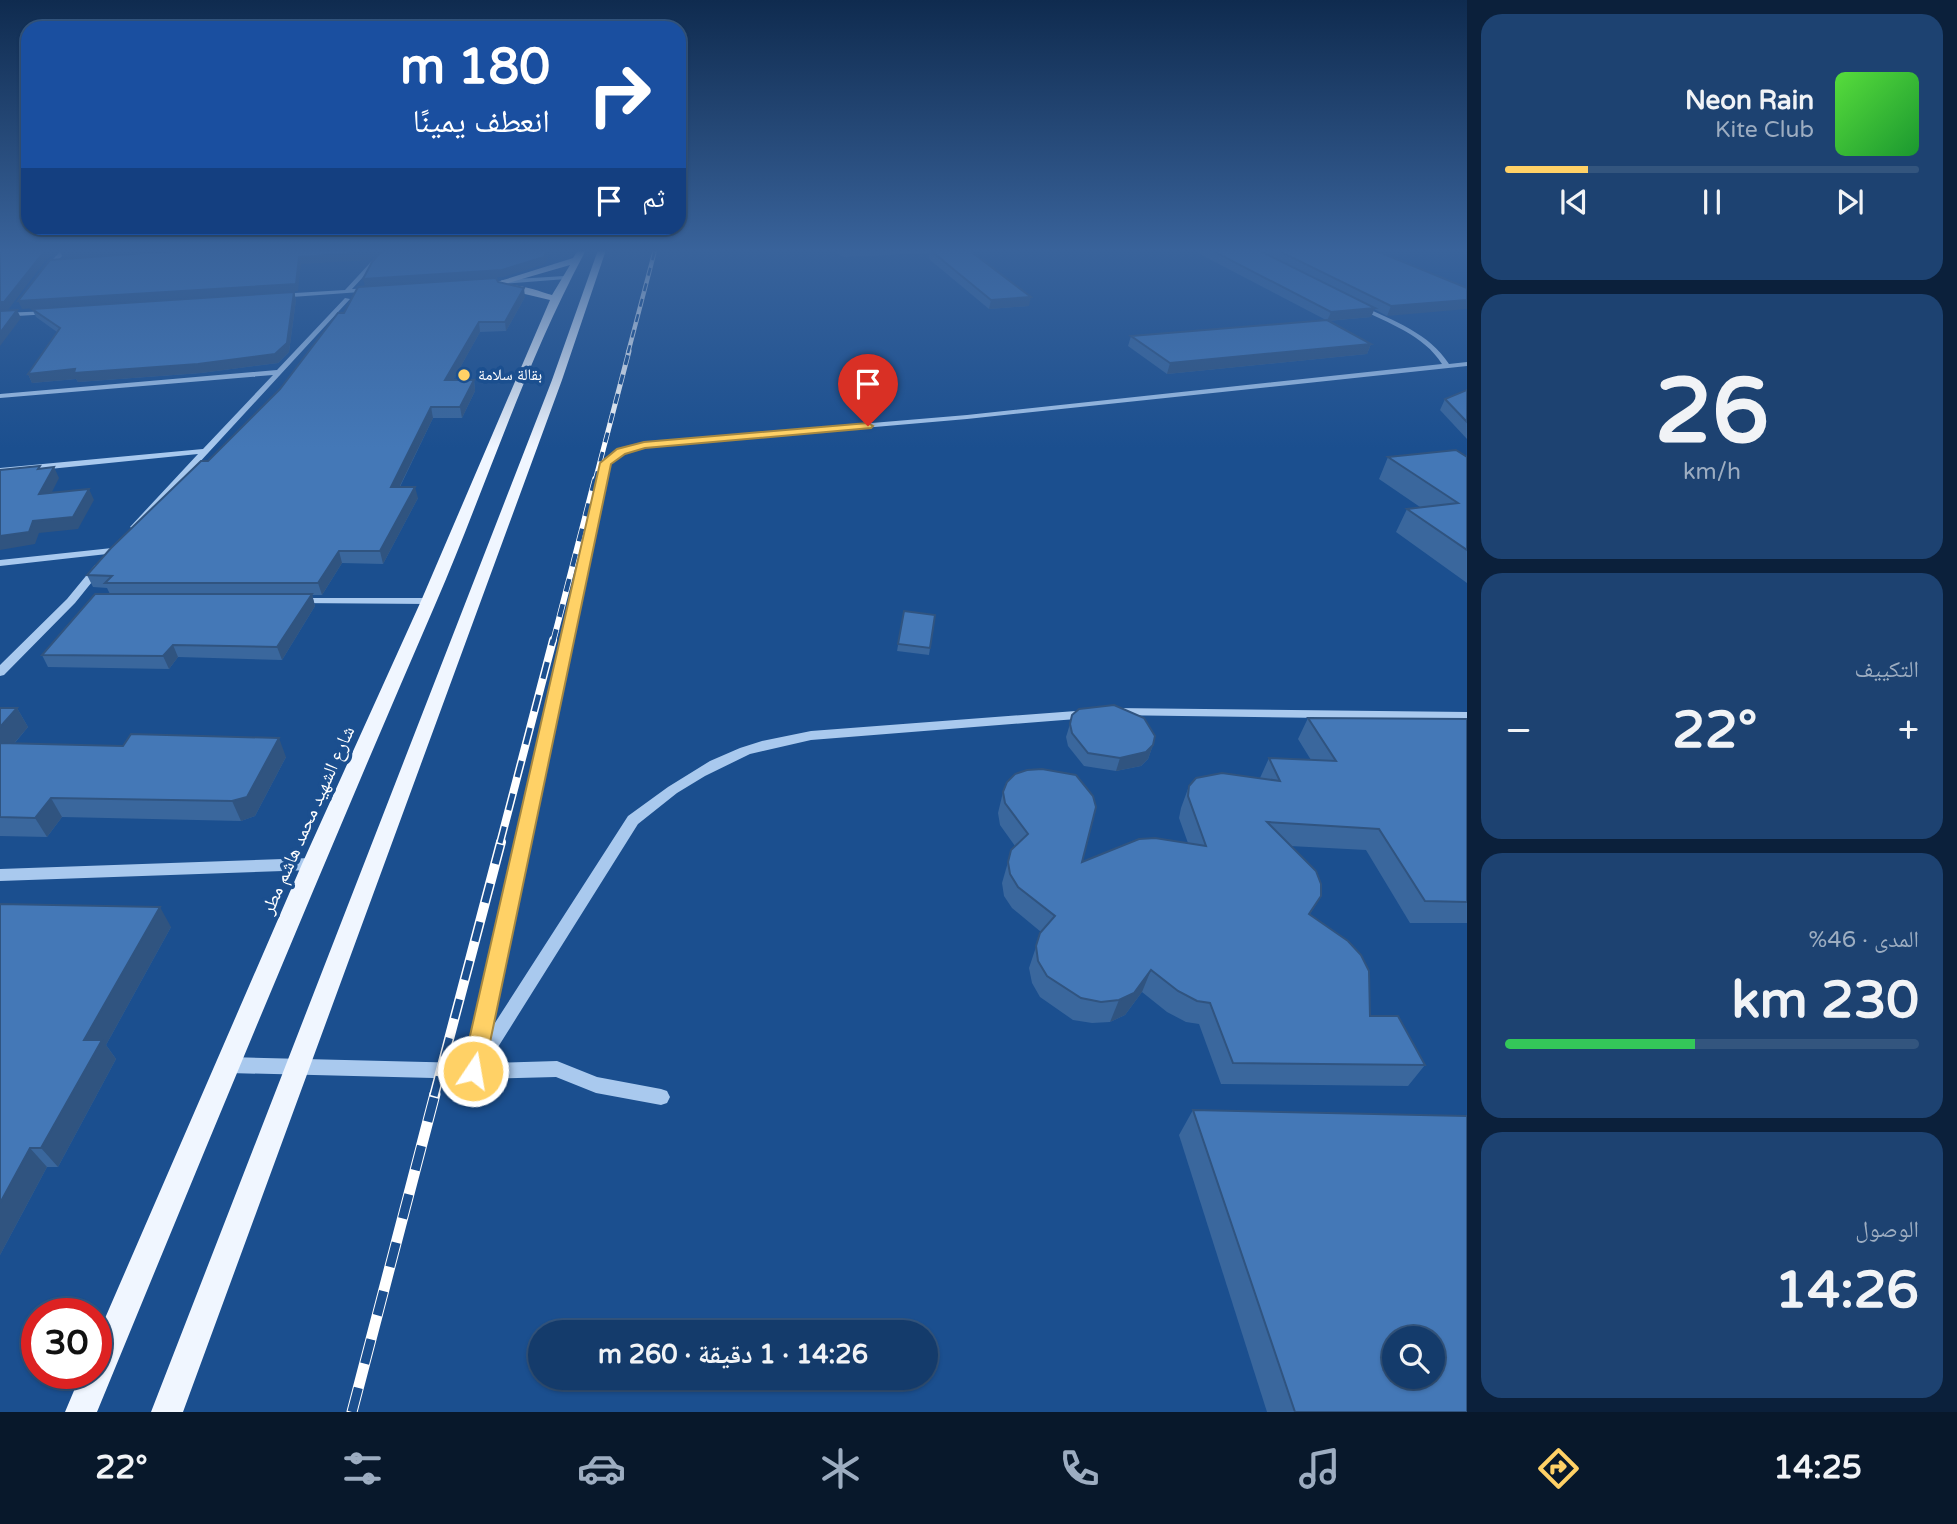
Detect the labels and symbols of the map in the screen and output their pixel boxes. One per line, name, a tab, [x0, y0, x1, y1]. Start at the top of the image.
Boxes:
pin	[838, 354, 898, 426]
place label: بقالة سلامة	[478, 365, 542, 385]
marker: بقالة سلامة	[456, 367, 472, 383]
street label: شارع الشهيد محمد هاشم مطر	[256, 723, 360, 919]
position arrow	[436, 1034, 510, 1108]
speed limit sign: 30	[21, 1298, 112, 1389]

